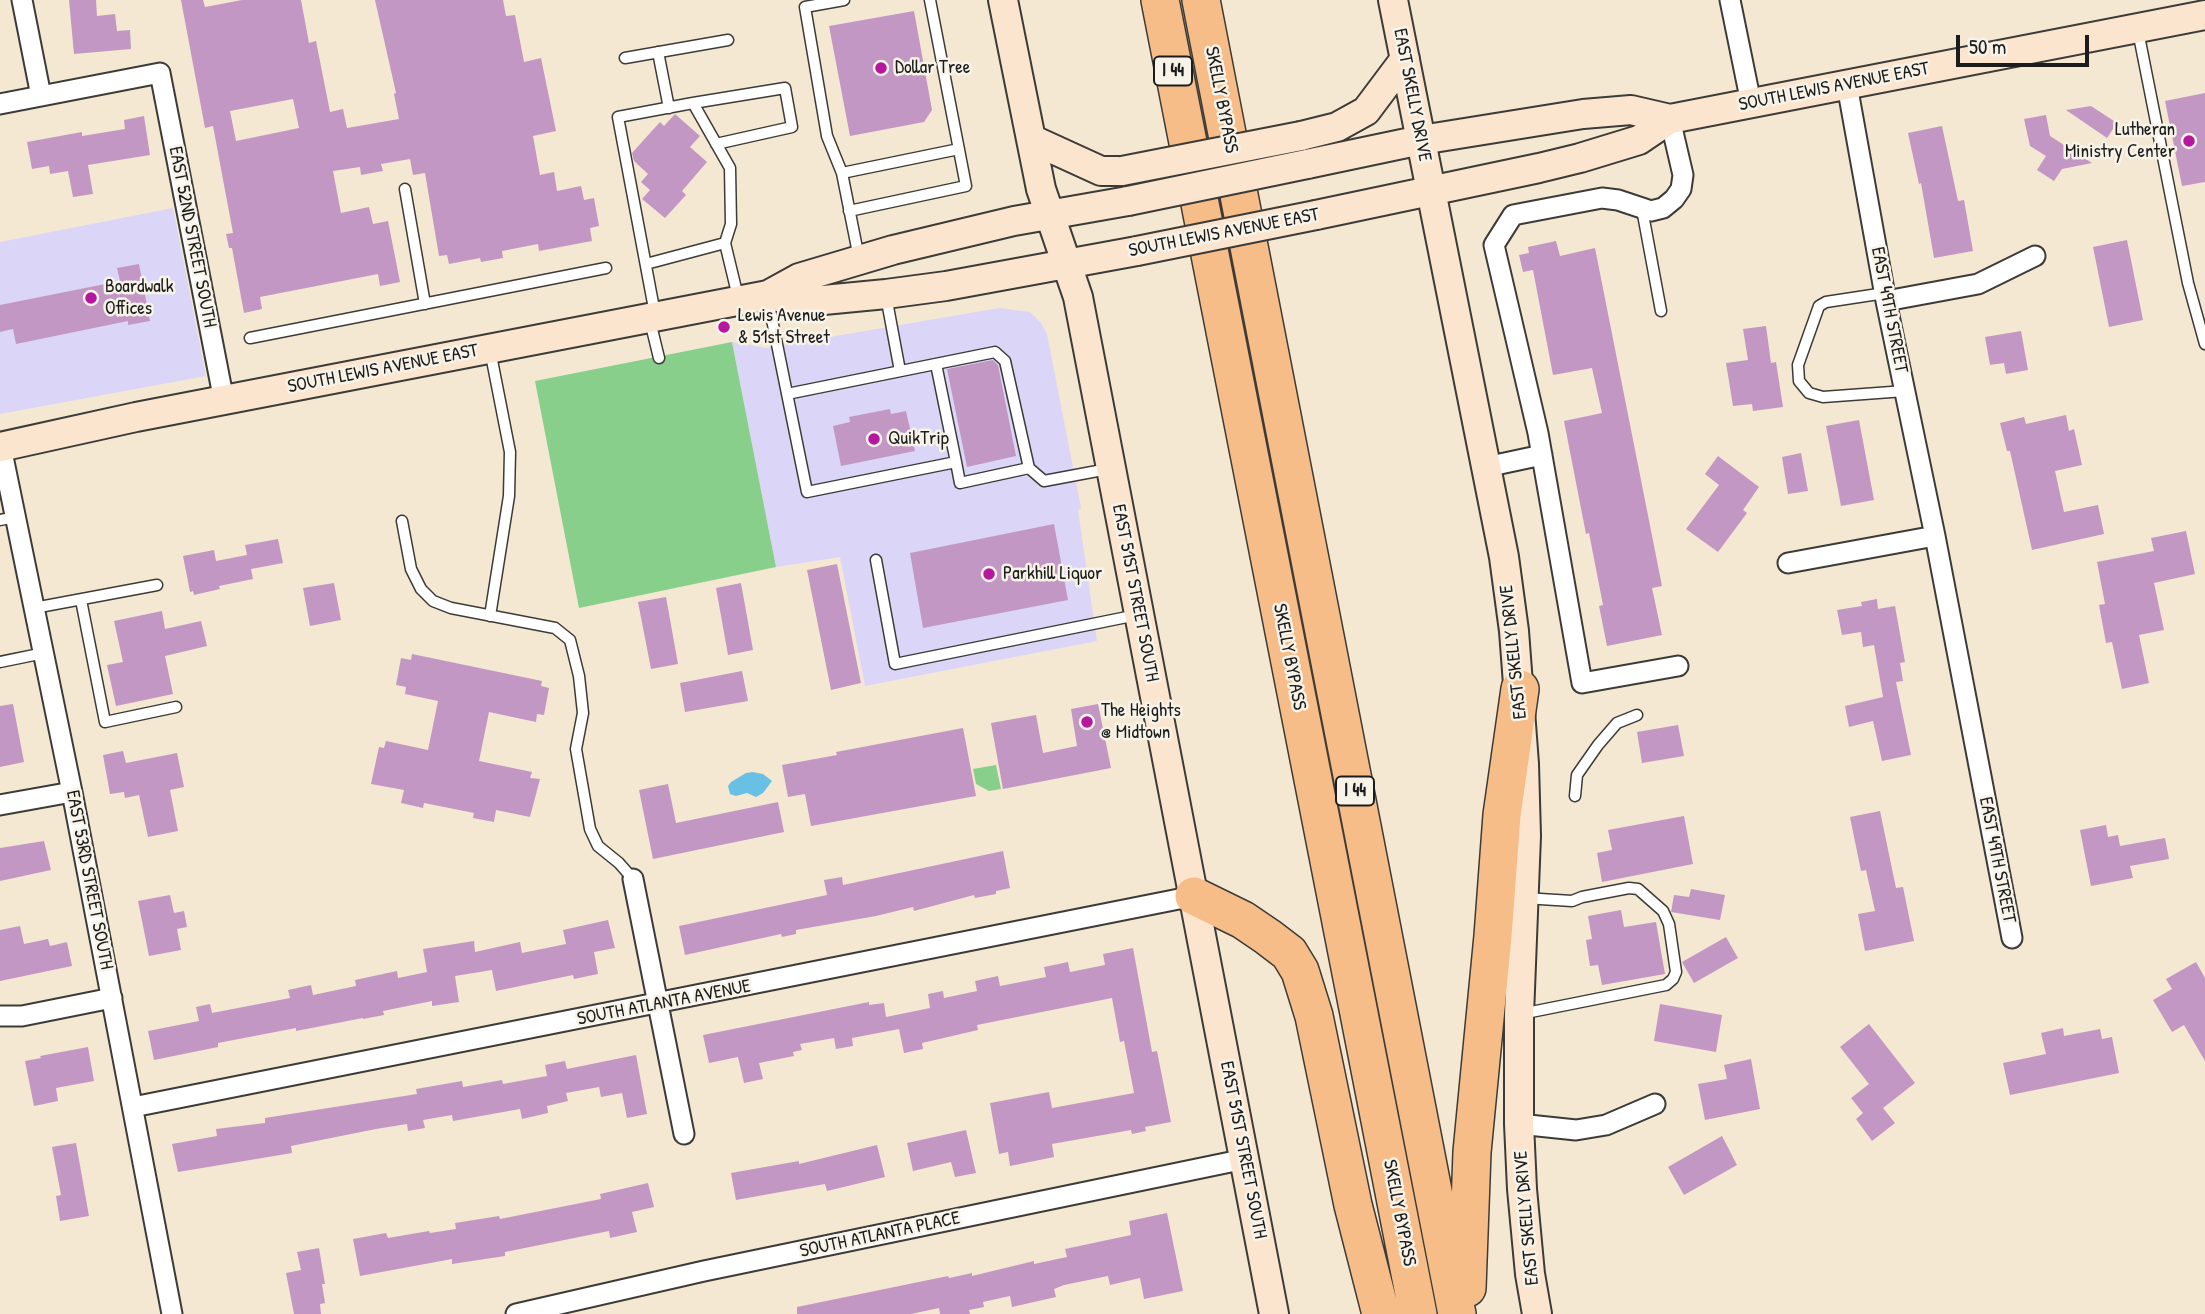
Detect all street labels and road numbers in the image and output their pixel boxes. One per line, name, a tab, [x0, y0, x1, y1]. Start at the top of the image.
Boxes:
street label: EAST SKELLY DRIVE	[1388, 27, 1436, 163]
street label: SKELLY BYPASS	[1200, 45, 1242, 155]
road number: I 44	[1154, 56, 1192, 86]
street label: SOUTH LEWIS AVENUE EAST	[1737, 57, 1931, 117]
street label: EAST 52ND STREET SOUTH	[163, 145, 221, 329]
street label: SOUTH LEWIS AVENUE EAST	[1127, 203, 1321, 263]
street label: EAST 49TH STREET	[1866, 245, 1912, 375]
street label: SOUTH LEWIS AVENUE EAST	[286, 339, 480, 399]
street label: EAST 51ST STREET SOUTH	[1107, 502, 1163, 684]
street label: EAST SKELLY DRIVE	[1496, 584, 1532, 720]
street label: SKELLY BYPASS	[1268, 602, 1310, 712]
road number: I 44	[1336, 776, 1374, 806]
street label: EAST 53RD STREET SOUTH	[60, 788, 118, 972]
street label: EAST 49TH STREET	[1974, 795, 2020, 925]
street label: SOUTH ATLANTA AVENUE	[575, 975, 753, 1031]
street label: EAST 51ST STREET SOUTH	[1215, 1059, 1271, 1241]
street label: EAST SKELLY DRIVE	[1510, 1150, 1544, 1286]
street label: SKELLY BYPASS	[1378, 1158, 1420, 1268]
street label: SOUTH ATLANTA PLACE	[798, 1207, 962, 1263]

